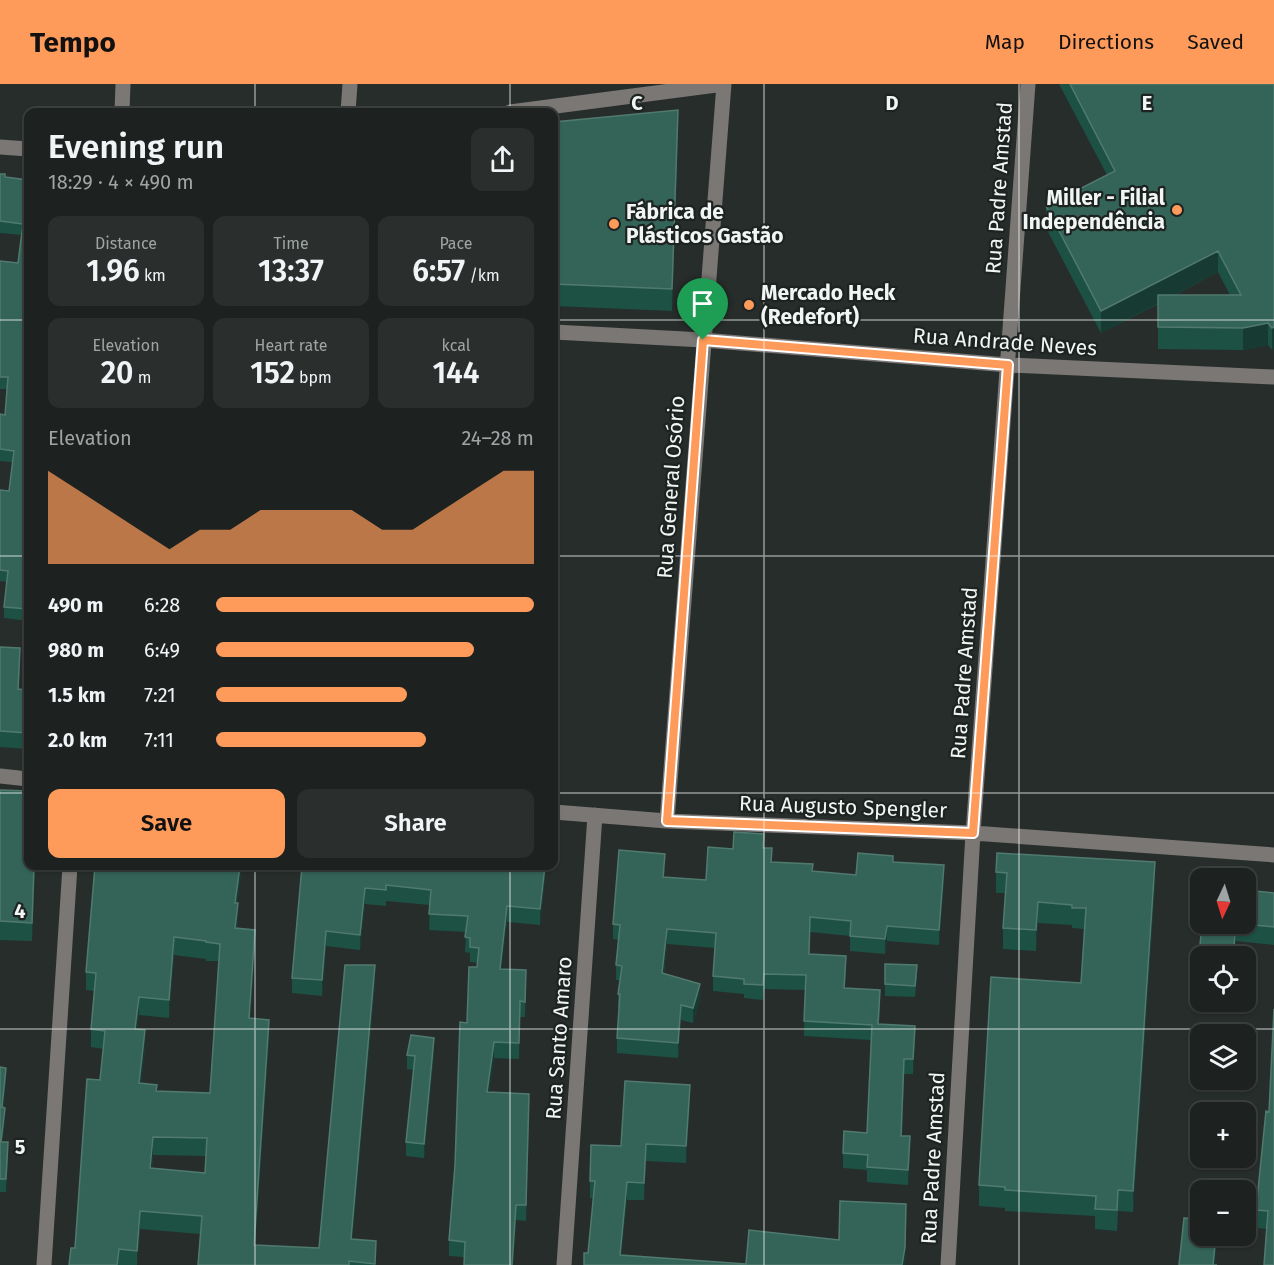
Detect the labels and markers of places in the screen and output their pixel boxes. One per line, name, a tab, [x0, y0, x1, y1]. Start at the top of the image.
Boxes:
place label: Miller - Filial Independência	[1022, 185, 1166, 235]
place label: Fábrica de Plásticos Gastão	[626, 199, 784, 249]
marker: Miller - Filial Independência	[1170, 203, 1184, 217]
marker: Fábrica de Plásticos Gastão	[607, 217, 621, 231]
pin	[677, 278, 728, 340]
place label: Mercado Heck (Redefort)	[761, 280, 896, 330]
marker: Mercado Heck (Redefort)	[742, 298, 756, 312]

